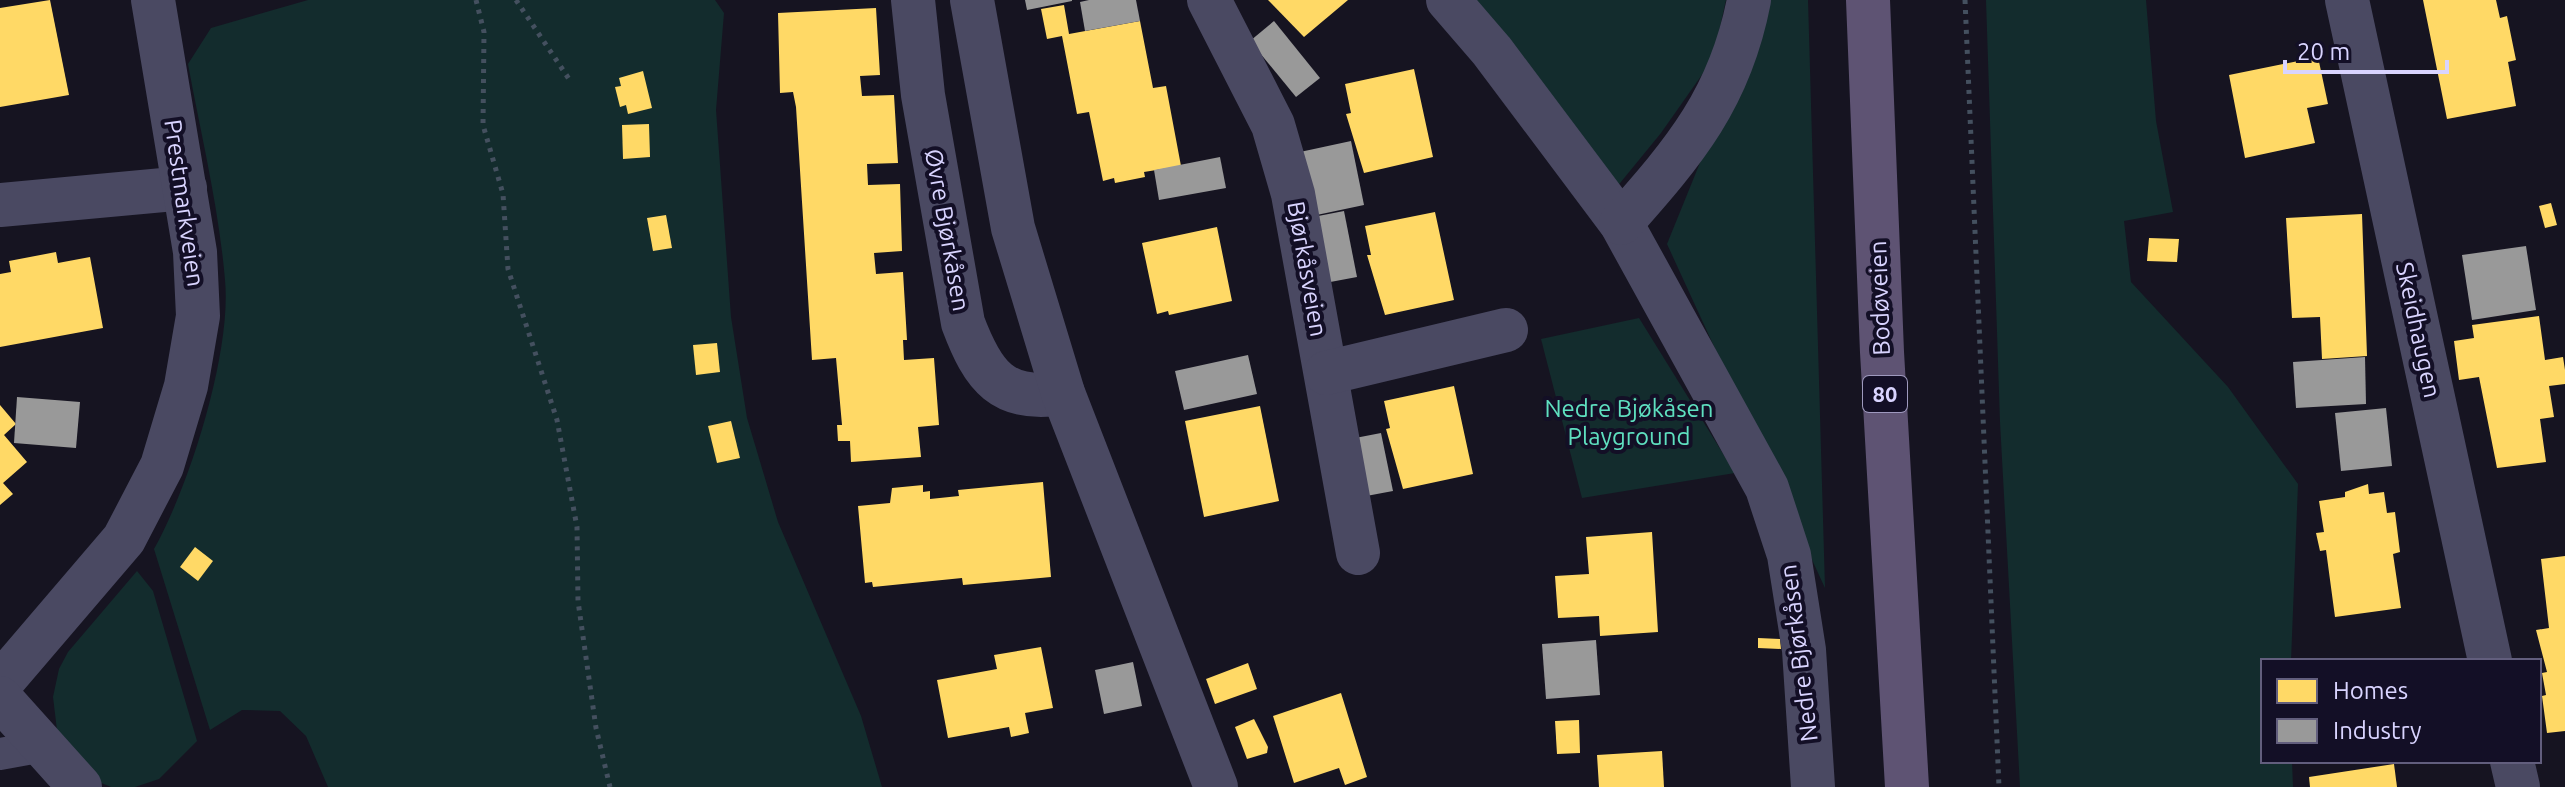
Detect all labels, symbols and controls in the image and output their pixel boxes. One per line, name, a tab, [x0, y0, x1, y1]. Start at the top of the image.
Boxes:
scale bar	[2285, 24, 2447, 74]
text: 20 m	[2297, 38, 2350, 65]
street label: Prestmarkveien	[159, 118, 210, 288]
street label: Øvre Bjørkåsen	[920, 147, 975, 313]
street label: Bjørkåsveien	[1282, 199, 1333, 339]
street label: Bodøveien	[1864, 240, 1895, 356]
street label: Skeidhaugen	[2391, 260, 2446, 400]
road number: 80	[1863, 376, 1907, 412]
park label: Nedre Bjøkåsen Playground	[1544, 395, 1714, 450]
street label: Nedre Bjørkåsen	[1774, 563, 1823, 743]
legend	[2261, 659, 2541, 763]
text: Homes	[2333, 677, 2408, 704]
text: Industry	[2333, 717, 2422, 744]

